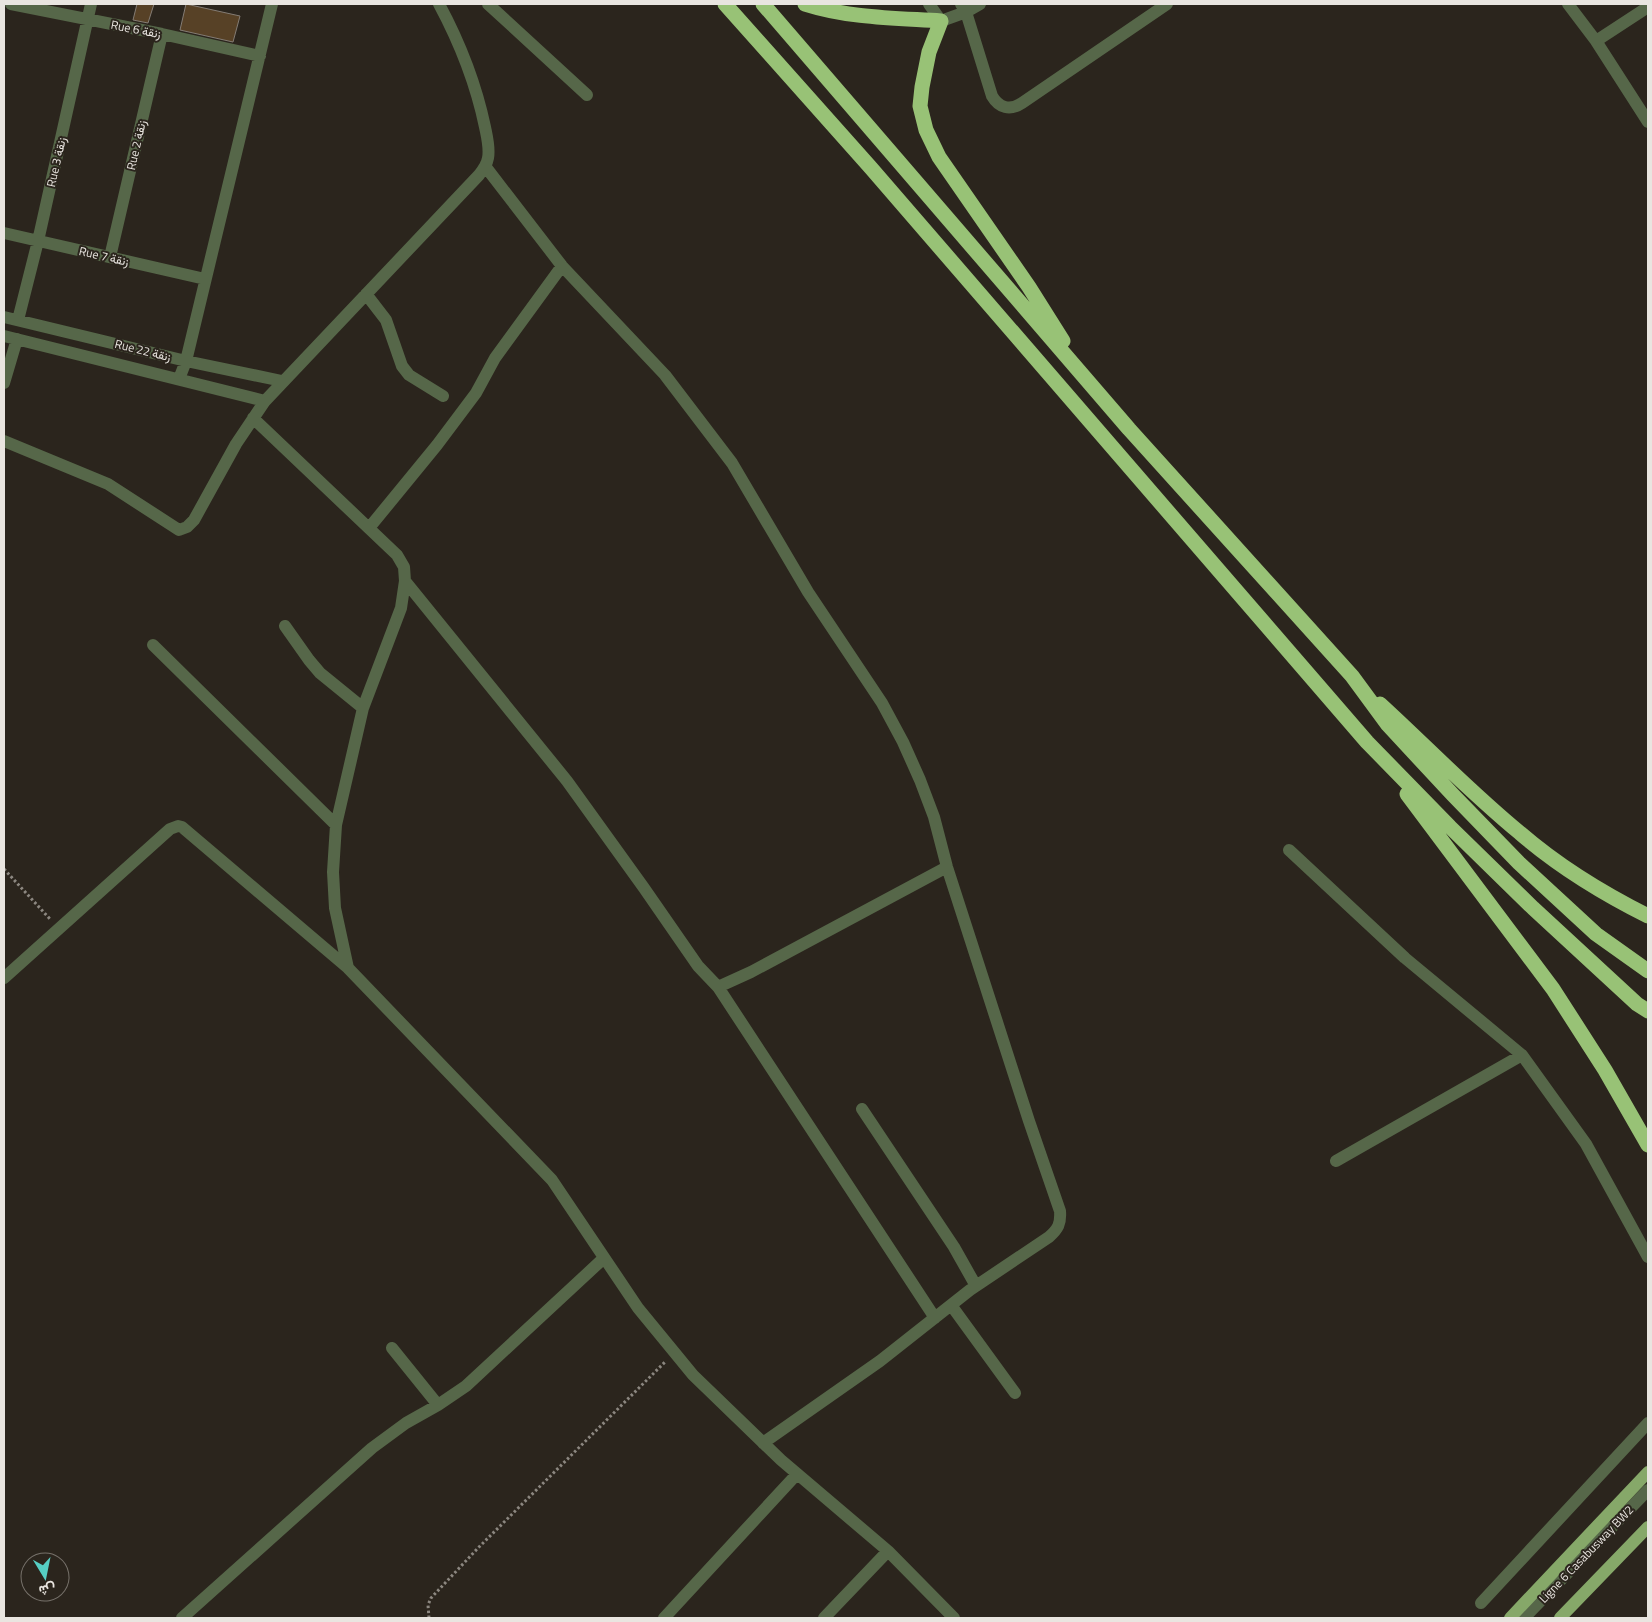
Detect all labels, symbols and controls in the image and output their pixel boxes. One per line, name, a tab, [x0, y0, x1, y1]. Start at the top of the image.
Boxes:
street label: Rue 6 زنقة	[109, 15, 163, 43]
street label: Rue 2 زنقة	[121, 118, 151, 172]
street label: Rue 3 زنقة	[41, 135, 71, 189]
street label: Rue 7 زنقة	[77, 241, 131, 271]
street label: Rue 22 زنقة	[113, 334, 173, 366]
street label: Ligne 6 Casabusway BW2	[1534, 1501, 1638, 1607]
north arrow	[20, 1552, 70, 1602]
text: ش	[37, 1578, 57, 1602]

